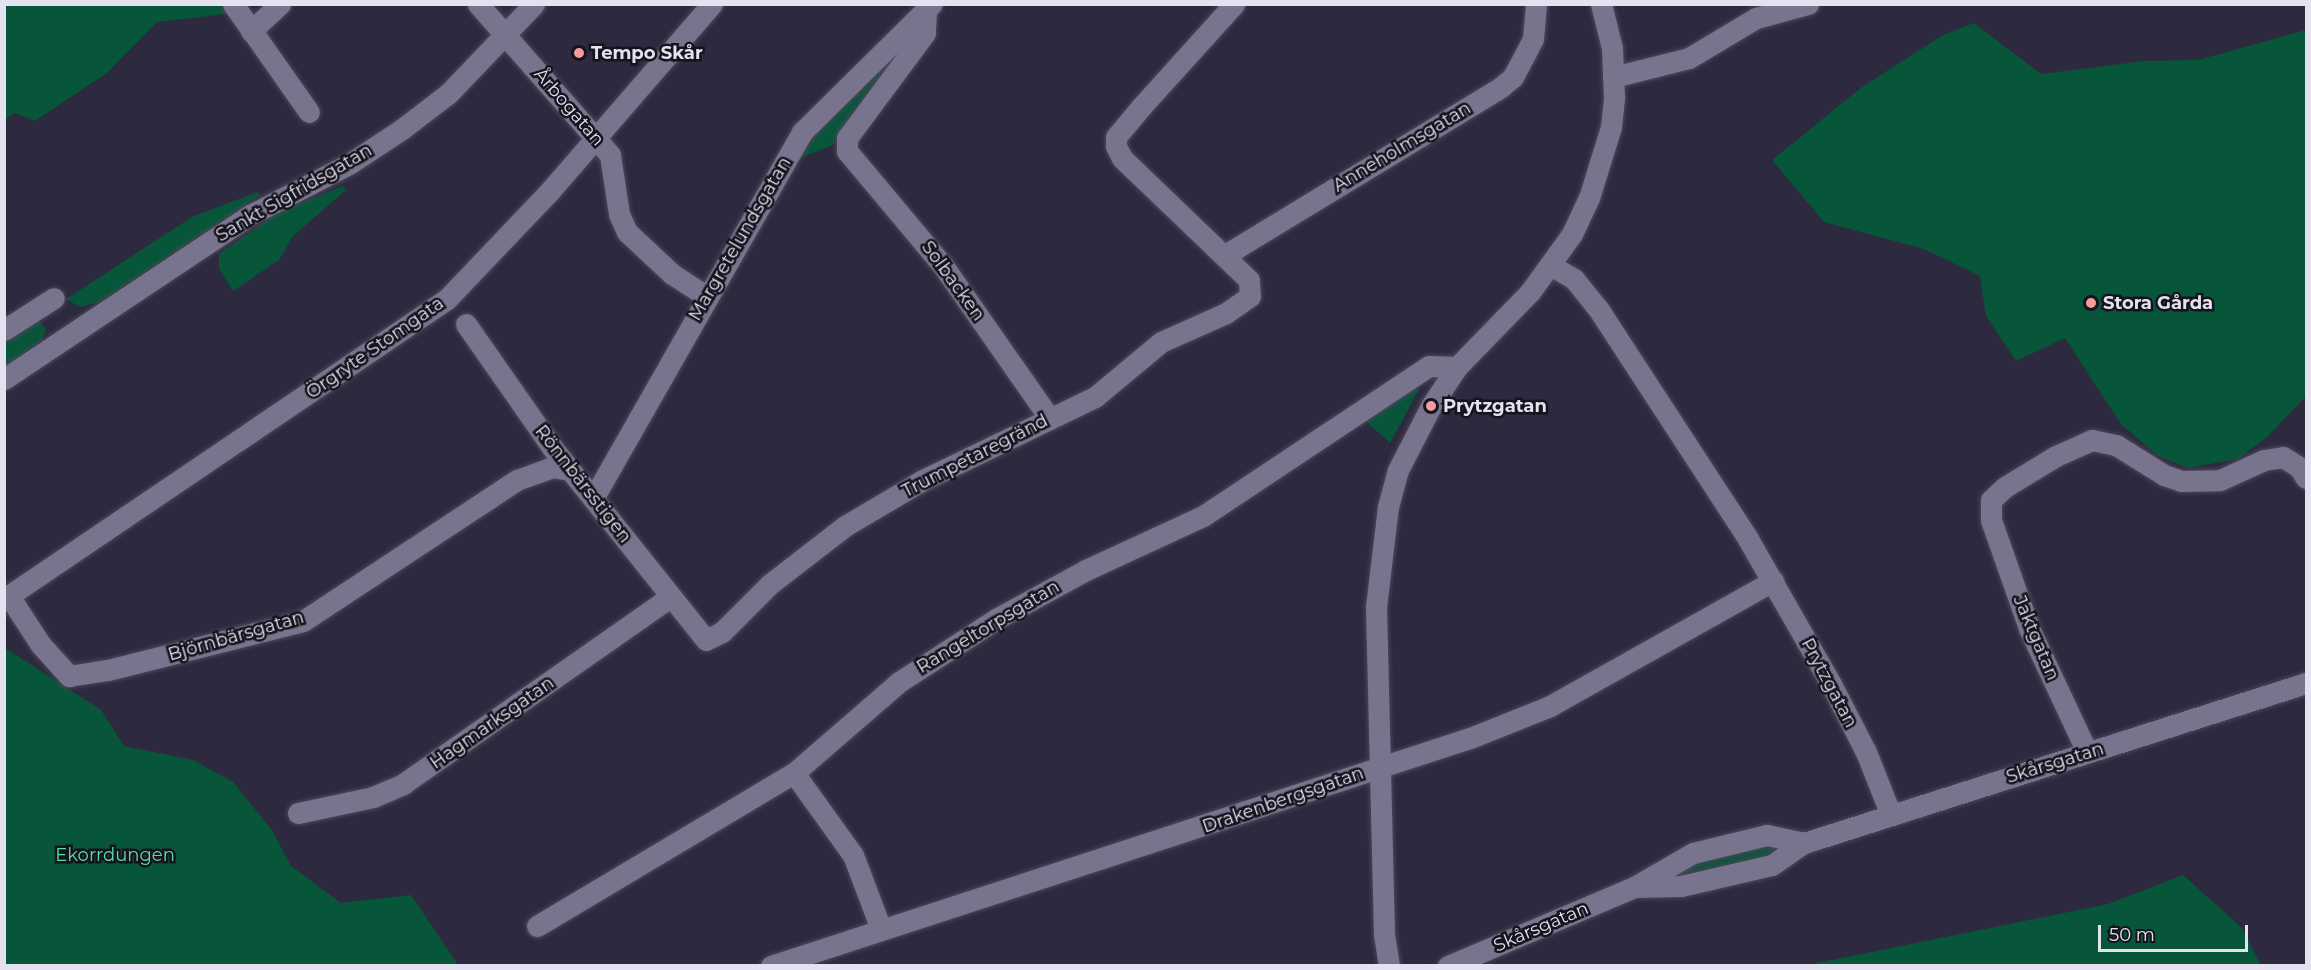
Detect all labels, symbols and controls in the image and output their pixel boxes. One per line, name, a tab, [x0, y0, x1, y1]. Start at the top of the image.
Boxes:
place label: Tempo Skår	[591, 42, 703, 64]
marker: Tempo Skår	[572, 46, 586, 60]
street label: Årbogatan	[529, 64, 609, 150]
street label: Anneholmsgatan	[1329, 97, 1475, 197]
street label: Sankt Sigfridsgatan	[212, 140, 376, 246]
street label: Margretelundsgatan	[684, 153, 796, 325]
street label: Solbacken	[917, 237, 989, 325]
street label: Örgryte Stomgata	[302, 292, 448, 404]
place label: Stora Gårda	[2103, 292, 2213, 314]
marker: Stora Gårda	[2084, 296, 2098, 310]
place label: Prytzgatan	[1443, 395, 1547, 417]
marker: Prytzgatan	[1424, 399, 1438, 413]
street label: Trumpetaregränd	[898, 410, 1052, 502]
street label: Rönnbärsstigen	[530, 421, 636, 547]
street label: Rangeltorpsgatan	[913, 576, 1063, 678]
street label: Jaktgatan	[2008, 592, 2064, 684]
street label: Björnbärsgatan	[166, 606, 306, 666]
street label: Prytzgatan	[1796, 634, 1862, 732]
street label: Hagmarksgatan	[426, 672, 558, 774]
street label: Skårsgatan	[2004, 738, 2106, 788]
street label: Drakenbergsgatan	[1199, 762, 1367, 838]
park label: Ekorrdungen	[55, 844, 175, 866]
street label: Skårsgatan	[1490, 897, 1592, 957]
scale bar	[2101, 913, 2251, 951]
text: 50 m	[2109, 924, 2155, 946]

